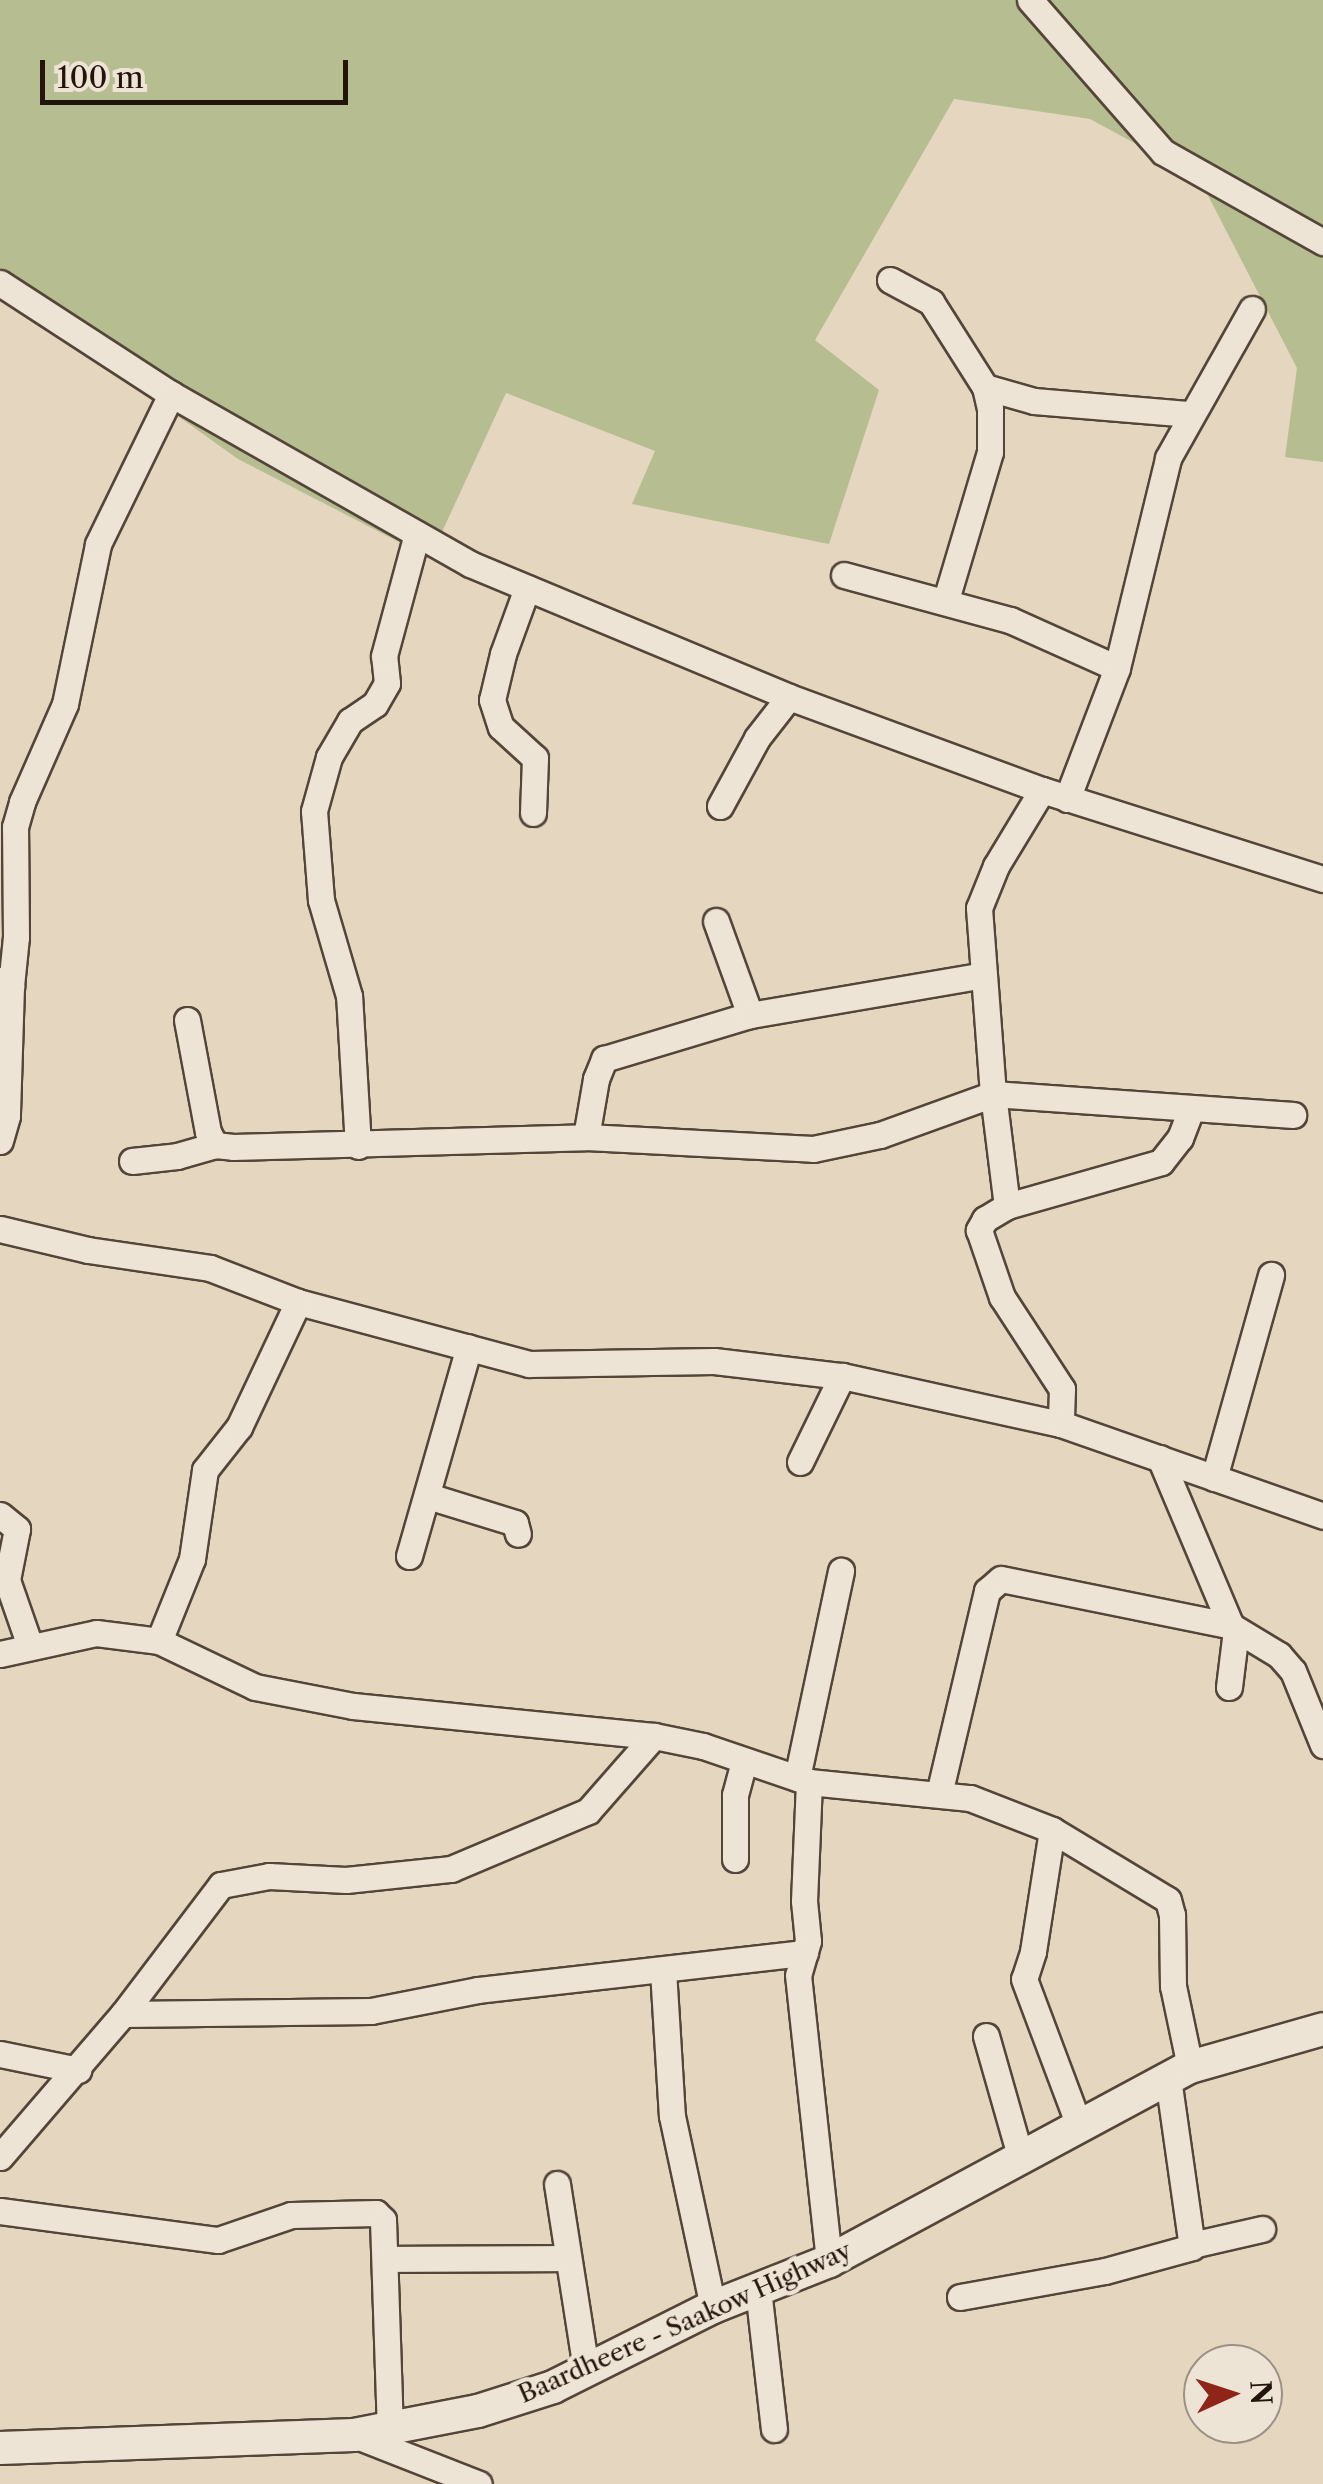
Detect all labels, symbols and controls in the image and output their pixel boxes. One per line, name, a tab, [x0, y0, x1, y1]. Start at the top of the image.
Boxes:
scale bar	[45, 40, 352, 102]
text: 100 m	[57, 59, 144, 96]
street label: Baardheere - Saakow Highway	[513, 2236, 857, 2410]
north arrow	[1183, 2344, 1283, 2444]
text: N	[1243, 2379, 1279, 2406]

